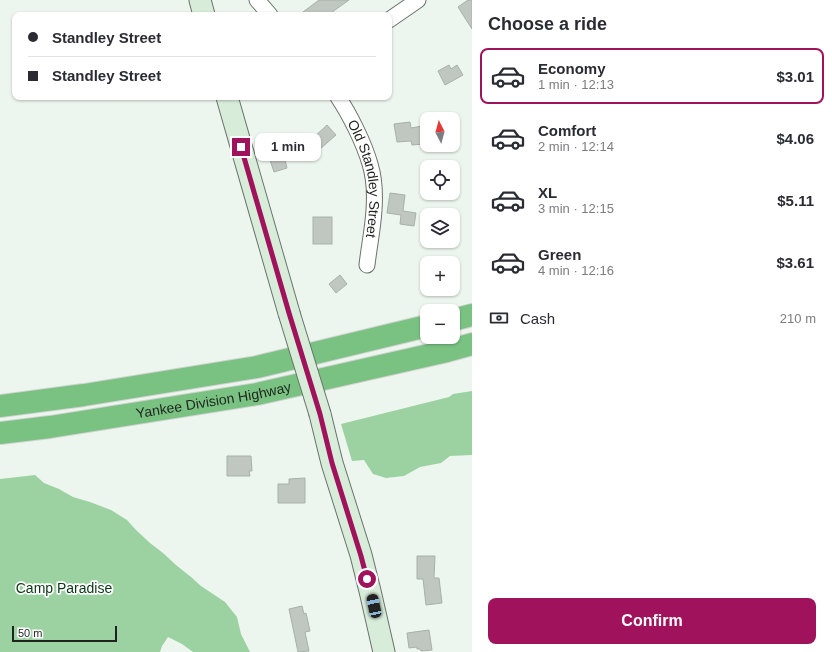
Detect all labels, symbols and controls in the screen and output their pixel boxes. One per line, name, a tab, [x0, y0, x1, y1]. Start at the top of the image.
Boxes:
text: Choose a ride	[488, 14, 607, 34]
text: Standley Street	[52, 29, 161, 46]
icon: car	[490, 58, 526, 94]
text: Economy	[538, 60, 606, 77]
text: Standley Street	[52, 67, 161, 84]
text: $3.01	[776, 68, 814, 85]
text: 1 min · 12:13	[538, 77, 614, 92]
north arrow	[420, 112, 460, 152]
map controls	[420, 112, 460, 344]
street label: Old Standley Street	[345, 117, 382, 239]
icon: car	[490, 120, 526, 156]
text: Comfort	[538, 122, 596, 139]
text: $4.06	[776, 130, 814, 147]
callout: 1 min	[255, 133, 321, 161]
route end	[232, 138, 250, 156]
text: 1 min	[271, 139, 305, 154]
text: 2 min · 12:14	[538, 139, 614, 154]
button: locate	[420, 160, 460, 200]
icon: car	[490, 182, 526, 218]
text: XL	[538, 184, 557, 201]
text: $5.11	[777, 192, 814, 209]
text: 3 min · 12:15	[538, 201, 614, 216]
button: layers	[420, 208, 460, 248]
icon: car	[490, 244, 526, 280]
text: Green	[538, 246, 581, 263]
text: $3.61	[776, 254, 814, 271]
button: +	[420, 256, 460, 296]
text: 4 min · 12:16	[538, 263, 614, 278]
button: −	[420, 304, 460, 344]
icon: cash	[488, 307, 510, 329]
text: Cash	[520, 310, 555, 327]
text: 210 m	[780, 311, 816, 326]
street label: Yankee Division Highway	[135, 379, 293, 421]
route start	[358, 570, 376, 588]
park label: Camp Paradise	[16, 580, 112, 596]
car	[366, 593, 382, 619]
button: Confirm	[488, 598, 816, 644]
scale bar	[12, 624, 117, 643]
text: 50 m	[18, 627, 42, 639]

